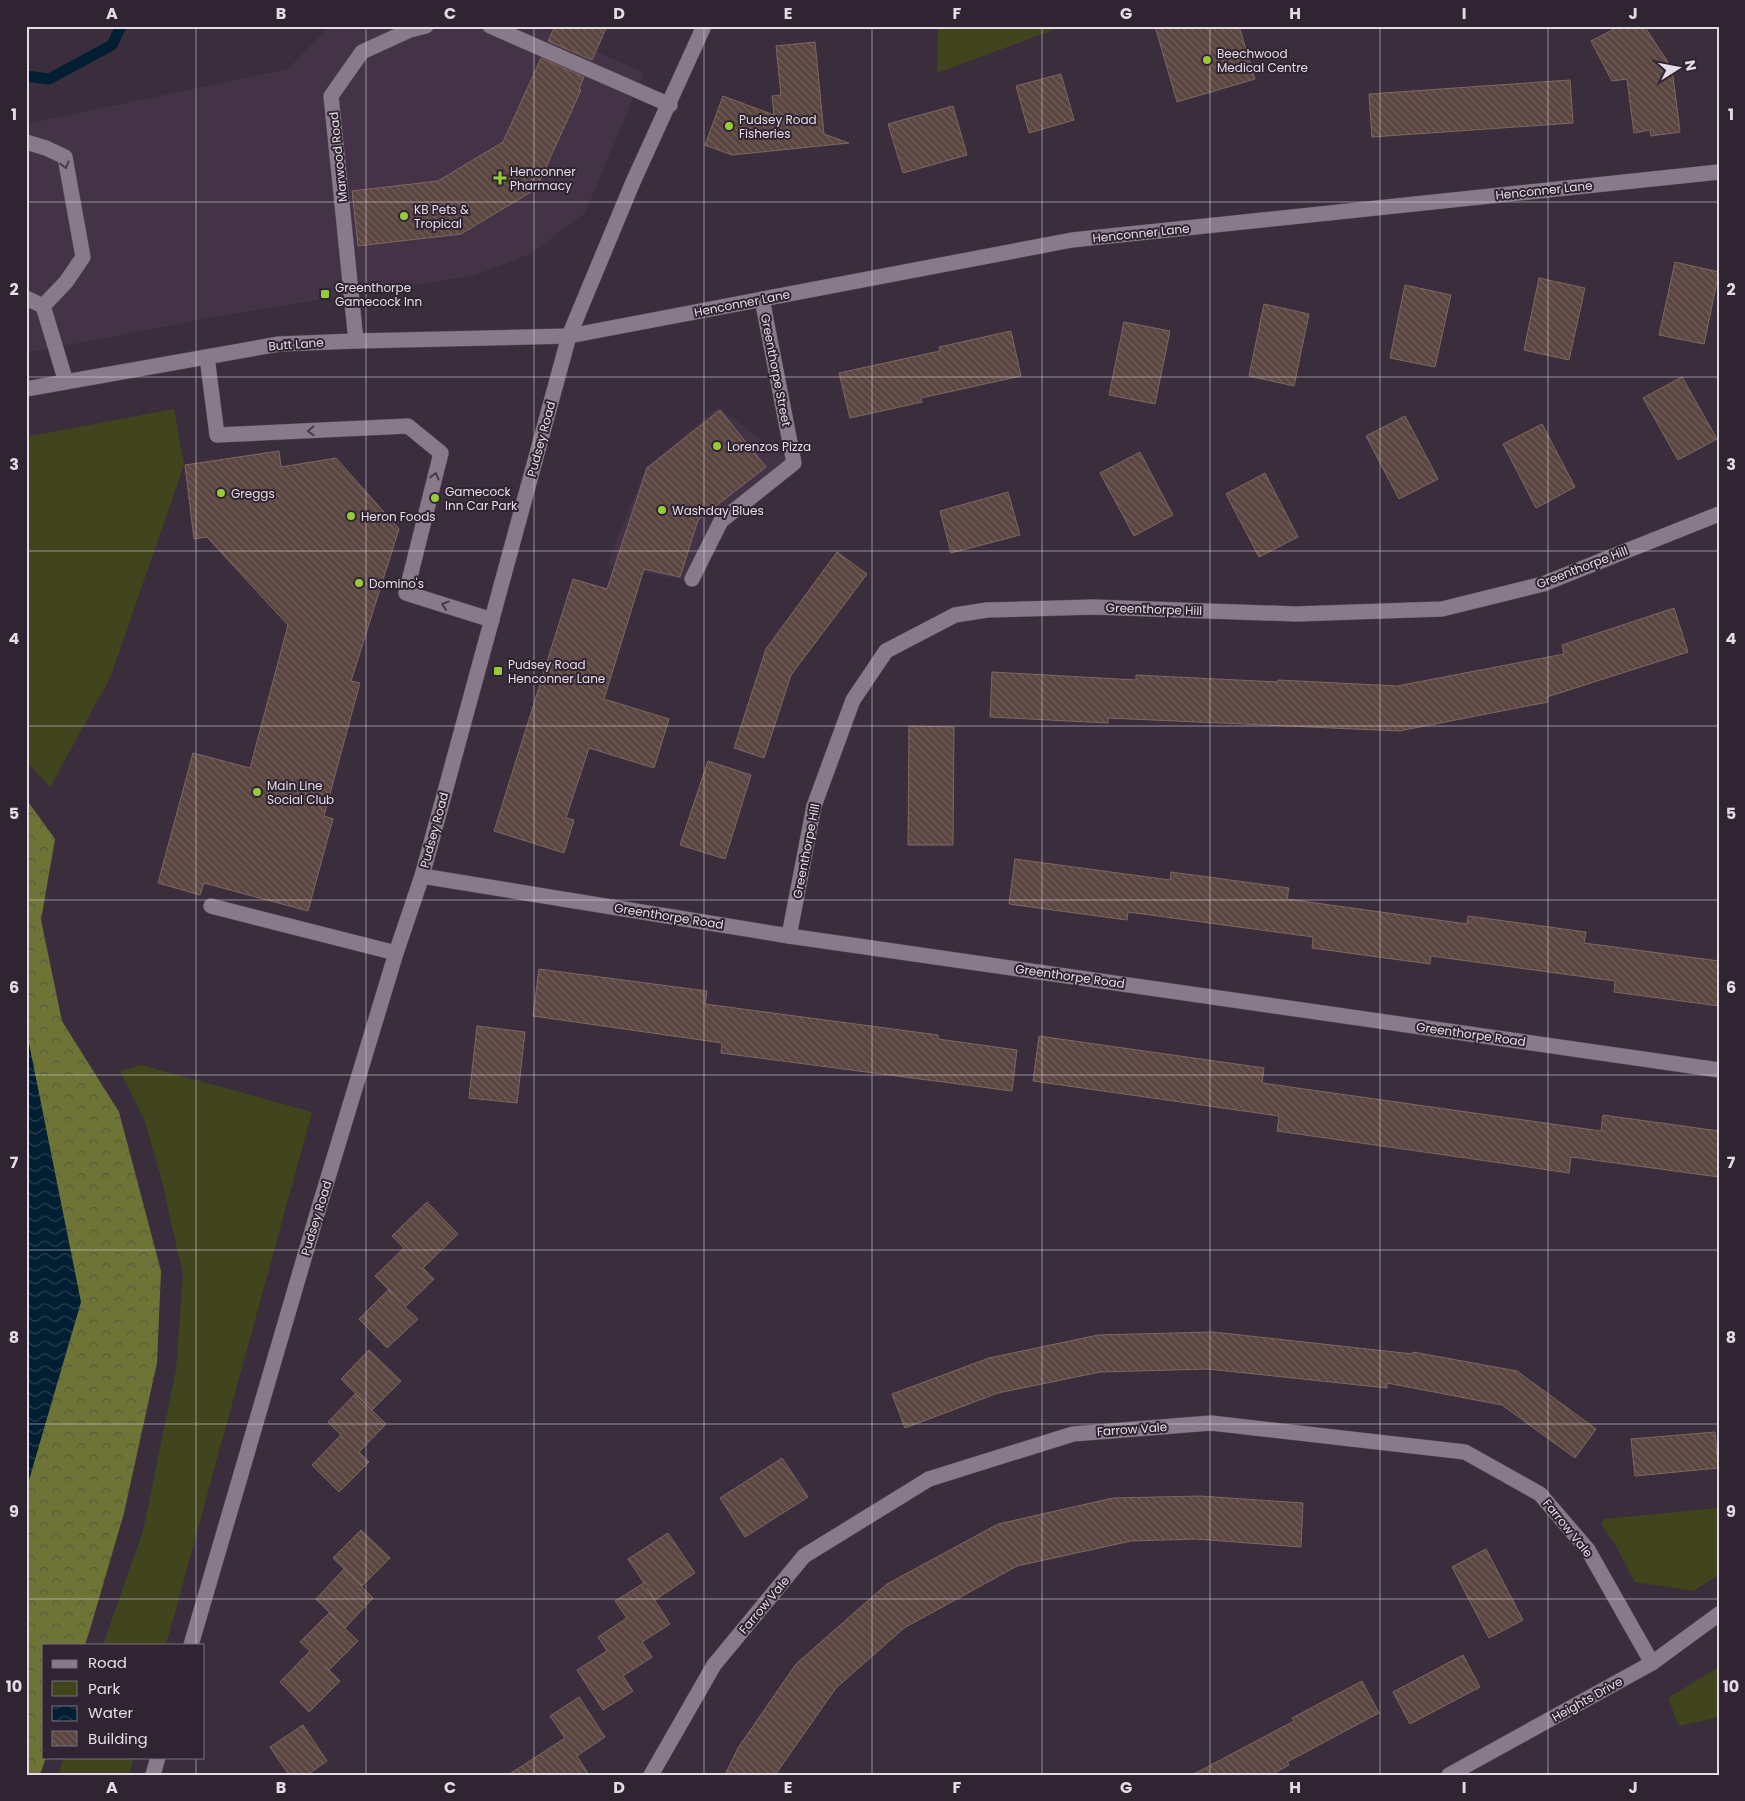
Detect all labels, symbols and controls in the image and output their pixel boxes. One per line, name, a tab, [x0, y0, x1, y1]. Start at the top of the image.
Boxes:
text: A	[106, 2, 118, 25]
text: B	[276, 2, 286, 25]
text: C	[444, 2, 456, 25]
text: D	[613, 2, 625, 25]
text: E	[784, 2, 792, 25]
text: F	[953, 2, 962, 25]
text: G	[1120, 2, 1132, 25]
text: H	[1289, 2, 1301, 25]
text: I	[1462, 2, 1466, 25]
text: J	[1628, 2, 1638, 25]
north arrow	[1652, 42, 1702, 92]
place label: Beechwood Medical Centre	[1217, 45, 1308, 76]
marker: Beechwood Medical Centre	[1201, 54, 1213, 66]
text: N	[1680, 58, 1702, 73]
text: 1	[11, 103, 17, 126]
text: 1	[1728, 103, 1734, 126]
street label: Marwood Road	[325, 111, 351, 203]
place label: Pudsey Road Fisheries	[739, 111, 817, 142]
marker: Pudsey Road Fisheries	[723, 120, 735, 132]
one-way arrow	[59, 161, 70, 169]
place label: Henconner Pharmacy	[510, 163, 576, 194]
marker: Henconner Pharmacy	[494, 172, 506, 184]
street label: Henconner Lane	[1495, 176, 1593, 204]
place label: KB Pets & Tropical	[414, 201, 469, 232]
marker: KB Pets & Tropical	[398, 210, 410, 222]
street label: Henconner Lane	[1092, 219, 1190, 247]
text: 2	[9, 278, 19, 301]
text: 2	[1726, 278, 1736, 301]
place label: Greenthorpe Gamecock Inn	[335, 279, 422, 310]
street label: Henconner Lane	[693, 285, 791, 321]
marker: Greenthorpe Gamecock Inn	[319, 288, 331, 300]
street label: Greenthorpe Street	[757, 312, 795, 428]
street label: Butt Lane	[268, 334, 324, 354]
street label: Pudsey Road	[523, 399, 559, 479]
one-way arrow	[307, 425, 315, 436]
place label: Lorenzos Pizza	[727, 438, 811, 455]
marker: Lorenzos Pizza	[711, 440, 723, 452]
text: 3	[9, 453, 19, 476]
text: 3	[1726, 453, 1736, 476]
one-way arrow	[429, 471, 440, 480]
place label: Gamecock Inn Car Park	[445, 483, 518, 514]
place label: Greggs	[231, 485, 275, 502]
marker: Greggs	[215, 487, 227, 499]
marker: Gamecock Inn Car Park	[429, 492, 441, 504]
place label: Washday Blues	[672, 502, 764, 519]
marker: Washday Blues	[656, 504, 668, 516]
place label: Heron Foods	[361, 508, 436, 525]
marker: Heron Foods	[345, 510, 357, 522]
street label: Greenthorpe Hill	[1534, 542, 1630, 592]
place label: Domino's	[369, 575, 424, 592]
marker: Domino's	[353, 577, 365, 589]
street label: Greenthorpe Hill	[1105, 599, 1203, 619]
one-way arrow	[441, 601, 450, 611]
text: 4	[9, 627, 20, 650]
text: 4	[1726, 627, 1737, 650]
place label: Pudsey Road Henconner Lane	[508, 656, 605, 687]
marker: Pudsey Road Henconner Lane	[492, 665, 504, 677]
place label: Main Line Social Club	[267, 777, 334, 808]
marker: Main Line Social Club	[251, 786, 263, 798]
street label: Pudsey Road	[416, 790, 452, 870]
text: 5	[9, 802, 19, 825]
street label: Greenthorpe Hill	[788, 802, 824, 900]
text: 5	[1726, 802, 1736, 825]
street label: Greenthorpe Road	[613, 899, 725, 933]
street label: Greenthorpe Road	[1014, 960, 1126, 992]
text: 6	[9, 976, 19, 999]
text: 6	[1726, 976, 1736, 999]
street label: Greenthorpe Road	[1415, 1018, 1527, 1050]
text: 7	[10, 1151, 19, 1174]
text: 7	[1727, 1151, 1736, 1174]
street label: Pudsey Road	[297, 1178, 335, 1258]
text: 8	[9, 1326, 19, 1349]
text: 8	[1726, 1326, 1736, 1349]
street label: Farrow Vale	[1096, 1418, 1168, 1440]
street label: Farrow Vale	[1539, 1495, 1597, 1561]
text: 9	[9, 1500, 19, 1523]
text: 9	[1726, 1500, 1736, 1523]
street label: Farrow Vale	[735, 1573, 793, 1637]
legend	[42, 1644, 205, 1758]
text: Road	[88, 1652, 127, 1673]
street label: Heights Drive	[1549, 1673, 1625, 1725]
text: 10	[6, 1675, 22, 1698]
text: 10	[1723, 1675, 1739, 1698]
text: Park	[88, 1678, 120, 1699]
text: Water	[88, 1702, 134, 1723]
text: Building	[88, 1728, 148, 1749]
text: A	[106, 1776, 118, 1799]
text: B	[276, 1776, 286, 1799]
text: C	[444, 1776, 456, 1799]
text: D	[613, 1776, 625, 1799]
text: E	[784, 1776, 792, 1799]
text: F	[953, 1776, 962, 1799]
text: G	[1120, 1776, 1132, 1799]
text: H	[1289, 1776, 1301, 1799]
text: I	[1462, 1776, 1466, 1799]
text: J	[1628, 1776, 1638, 1799]

